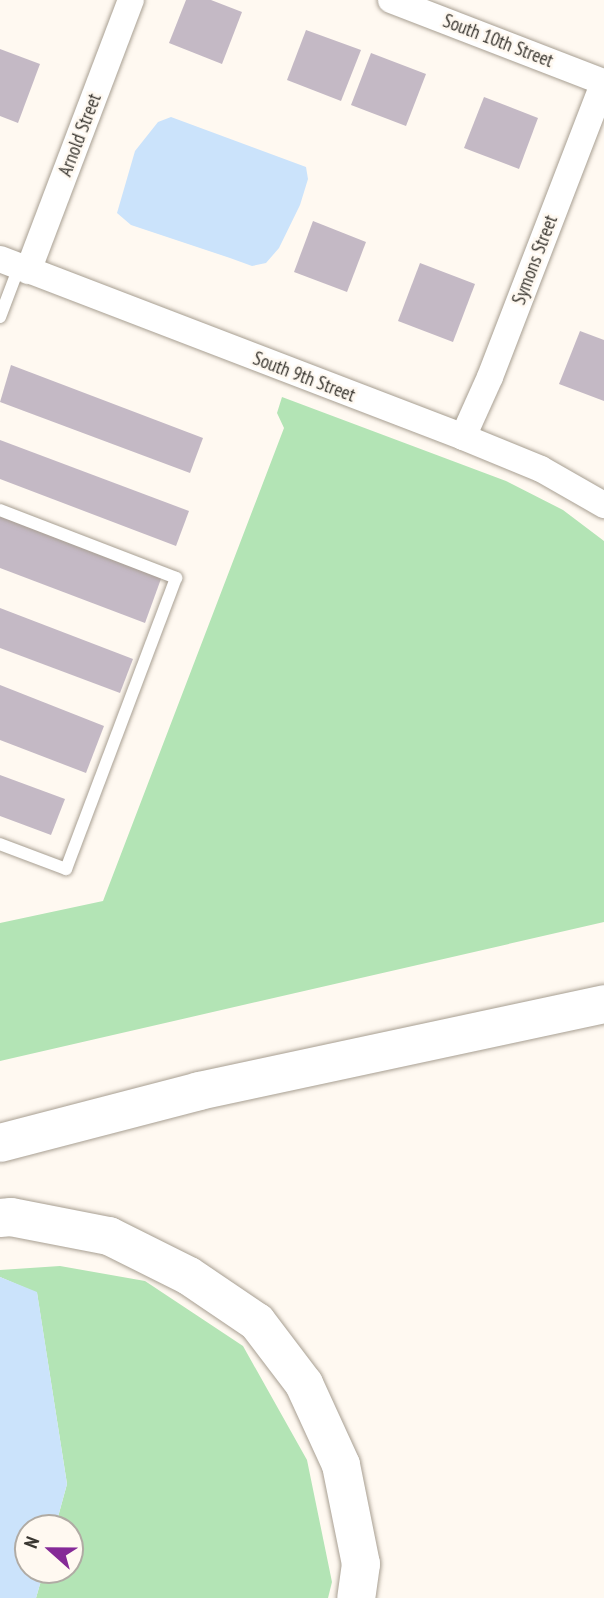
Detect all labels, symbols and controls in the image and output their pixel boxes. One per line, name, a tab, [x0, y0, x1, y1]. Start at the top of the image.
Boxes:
street label: South 10th Street	[440, 10, 556, 72]
street label: Arnold Street	[54, 90, 106, 180]
street label: Symons Street	[508, 212, 562, 308]
street label: South 9th Street	[250, 347, 358, 407]
north arrow	[14, 1514, 84, 1584]
text: N	[18, 1533, 44, 1551]

